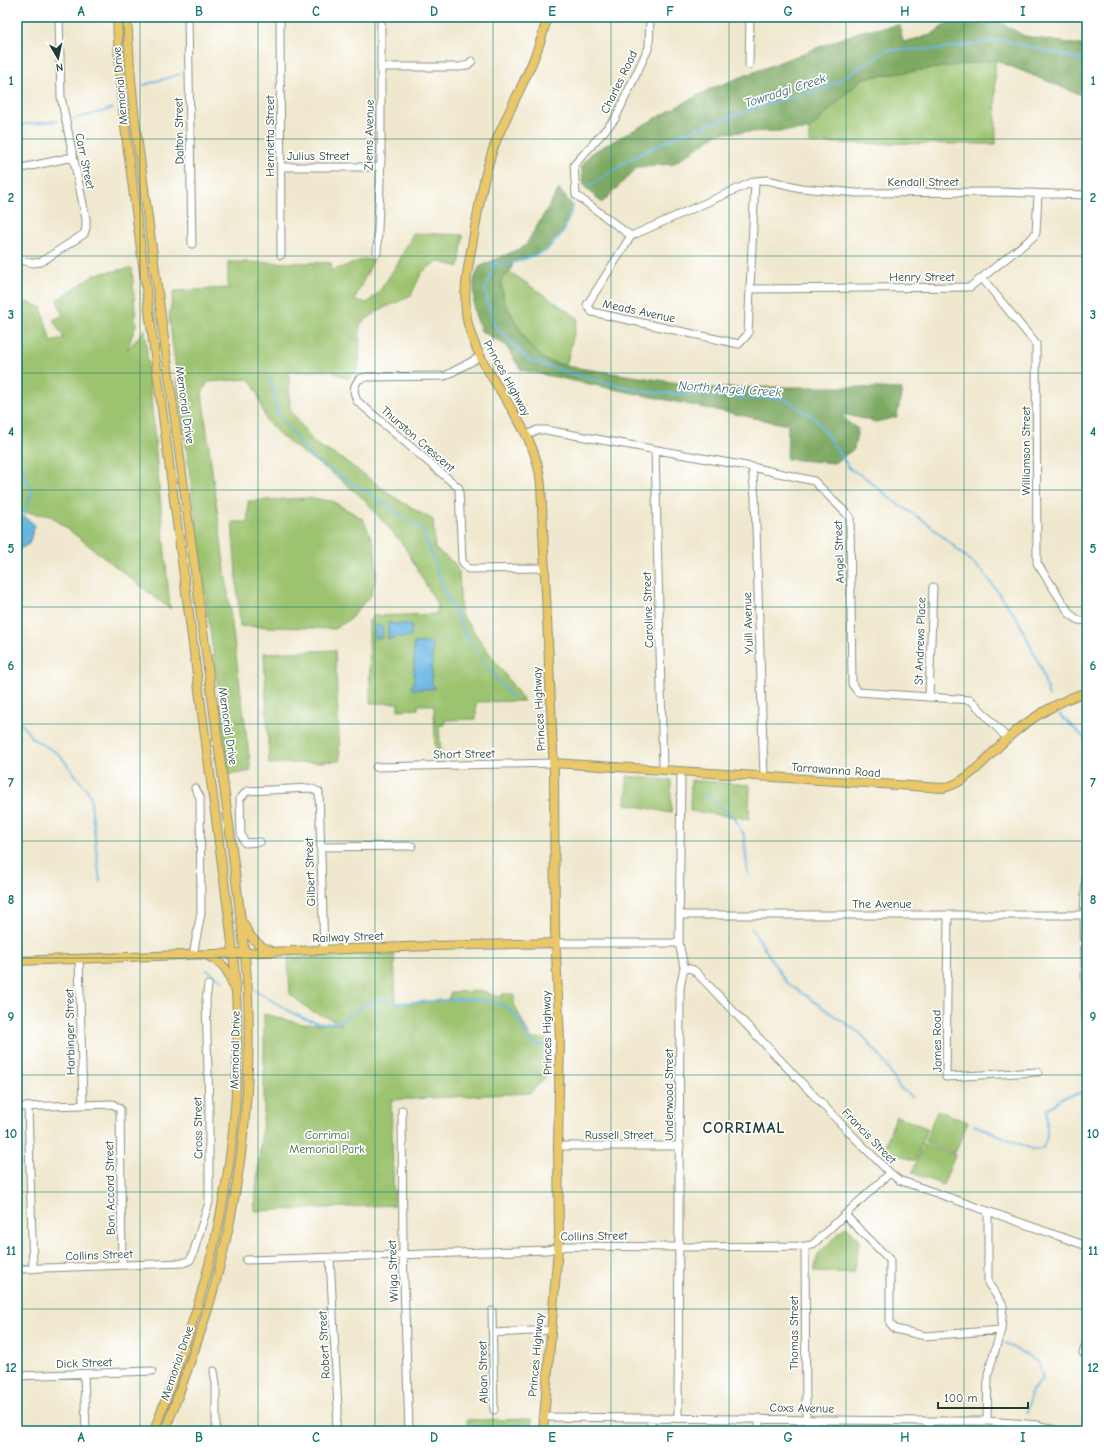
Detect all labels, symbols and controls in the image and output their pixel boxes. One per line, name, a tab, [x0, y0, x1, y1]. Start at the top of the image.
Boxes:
text: A	[77, 4, 85, 19]
text: B	[195, 4, 203, 19]
text: C	[312, 4, 320, 19]
text: D	[430, 4, 438, 19]
text: E	[548, 4, 556, 19]
text: F	[666, 4, 674, 19]
text: G	[783, 4, 793, 19]
text: H	[900, 4, 910, 19]
text: I	[1020, 4, 1026, 19]
north arrow	[38, 38, 78, 78]
street label: Memorial Drive	[110, 46, 130, 126]
street label: Charles Road	[598, 48, 640, 116]
text: N	[55, 60, 64, 74]
water label: Towradgi Creek	[743, 70, 828, 111]
text: 1	[8, 73, 14, 88]
text: 1	[1090, 73, 1096, 88]
street label: Henrietta Street	[263, 95, 277, 177]
street label: Dalton Street	[171, 97, 187, 164]
street label: Ziems Avenue	[361, 99, 377, 171]
street label: Carr Street	[72, 132, 98, 191]
street label: Julius Street	[287, 149, 350, 163]
street label: Kendall Street	[887, 175, 959, 189]
text: 2	[8, 190, 14, 205]
text: 2	[1090, 190, 1096, 205]
street label: Henry Street	[889, 270, 955, 284]
street label: Meads Avenue	[601, 296, 677, 326]
text: 3	[8, 307, 14, 322]
text: 3	[1090, 307, 1096, 322]
street label: Princes Highway	[480, 338, 534, 419]
street label: Memorial Drive	[173, 365, 197, 445]
water label: North Angel Creek	[678, 377, 783, 400]
street label: Thurston Crescent	[378, 403, 458, 475]
street label: Williamson Street	[1019, 406, 1033, 496]
text: 4	[8, 424, 14, 439]
text: 4	[1090, 424, 1096, 439]
street label: Angel Street	[831, 520, 847, 584]
text: 5	[8, 541, 15, 556]
text: 5	[1090, 541, 1097, 556]
street label: Caroline Street	[640, 571, 656, 648]
street label: Yuill Avenue	[740, 592, 756, 654]
street label: St Andrews Place	[911, 597, 929, 685]
text: 6	[8, 658, 15, 673]
text: 6	[1090, 658, 1097, 673]
street label: Princes Highway	[530, 666, 548, 751]
street label: Memorial Drive	[216, 686, 240, 766]
street label: Short Street	[433, 746, 496, 762]
street label: Tarrawanna Road	[791, 760, 881, 780]
text: 7	[8, 775, 14, 790]
text: 7	[1090, 775, 1096, 790]
street label: Gilbert Street	[302, 837, 318, 907]
text: 8	[8, 892, 14, 907]
text: 8	[1090, 892, 1096, 907]
street label: The Avenue	[852, 897, 912, 911]
street label: Railway Street	[312, 929, 384, 945]
street label: Harbinger Street	[62, 988, 78, 1075]
street label: Princes Highway	[539, 990, 555, 1075]
text: 9	[8, 1009, 15, 1024]
text: 9	[1090, 1009, 1097, 1024]
street label: James Road	[929, 1010, 945, 1072]
street label: Memorial Drive	[227, 1011, 243, 1089]
street label: Underwood Street	[662, 1048, 676, 1141]
street label: Cross Street	[190, 1096, 206, 1159]
street label: Francis Street	[839, 1105, 899, 1167]
district label: CORRIMAL	[703, 1119, 785, 1137]
text: 10	[5, 1126, 17, 1141]
text: 10	[1087, 1126, 1099, 1141]
park label: Corrimal Memorial Park	[289, 1128, 365, 1156]
street label: Russell Street	[585, 1128, 654, 1142]
street label: Bon Accord Street	[102, 1140, 118, 1235]
street label: Collins Street	[560, 1228, 628, 1244]
street label: Wilga Street	[385, 1239, 401, 1302]
text: 11	[6, 1243, 16, 1258]
text: 11	[1088, 1243, 1098, 1258]
street label: Collins Street	[65, 1247, 133, 1263]
street label: Thomas Street	[787, 1295, 801, 1370]
street label: Robert Street	[315, 1310, 333, 1379]
street label: Princes Highway	[525, 1312, 547, 1398]
street label: Memorial Drive	[158, 1324, 196, 1402]
street label: Alban Street	[475, 1340, 491, 1404]
street label: Dick Street	[56, 1355, 113, 1371]
text: 12	[5, 1360, 17, 1375]
text: 12	[1087, 1360, 1099, 1375]
scale bar	[938, 1384, 1028, 1410]
text: 100 m	[944, 1391, 977, 1405]
street label: Coxs Avenue	[770, 1400, 834, 1416]
text: A	[77, 1430, 85, 1445]
text: B	[195, 1430, 203, 1445]
text: C	[312, 1430, 320, 1445]
text: D	[430, 1430, 438, 1445]
text: E	[548, 1430, 556, 1445]
text: F	[666, 1430, 674, 1445]
text: G	[783, 1430, 793, 1445]
text: H	[900, 1430, 910, 1445]
text: I	[1020, 1430, 1026, 1445]

